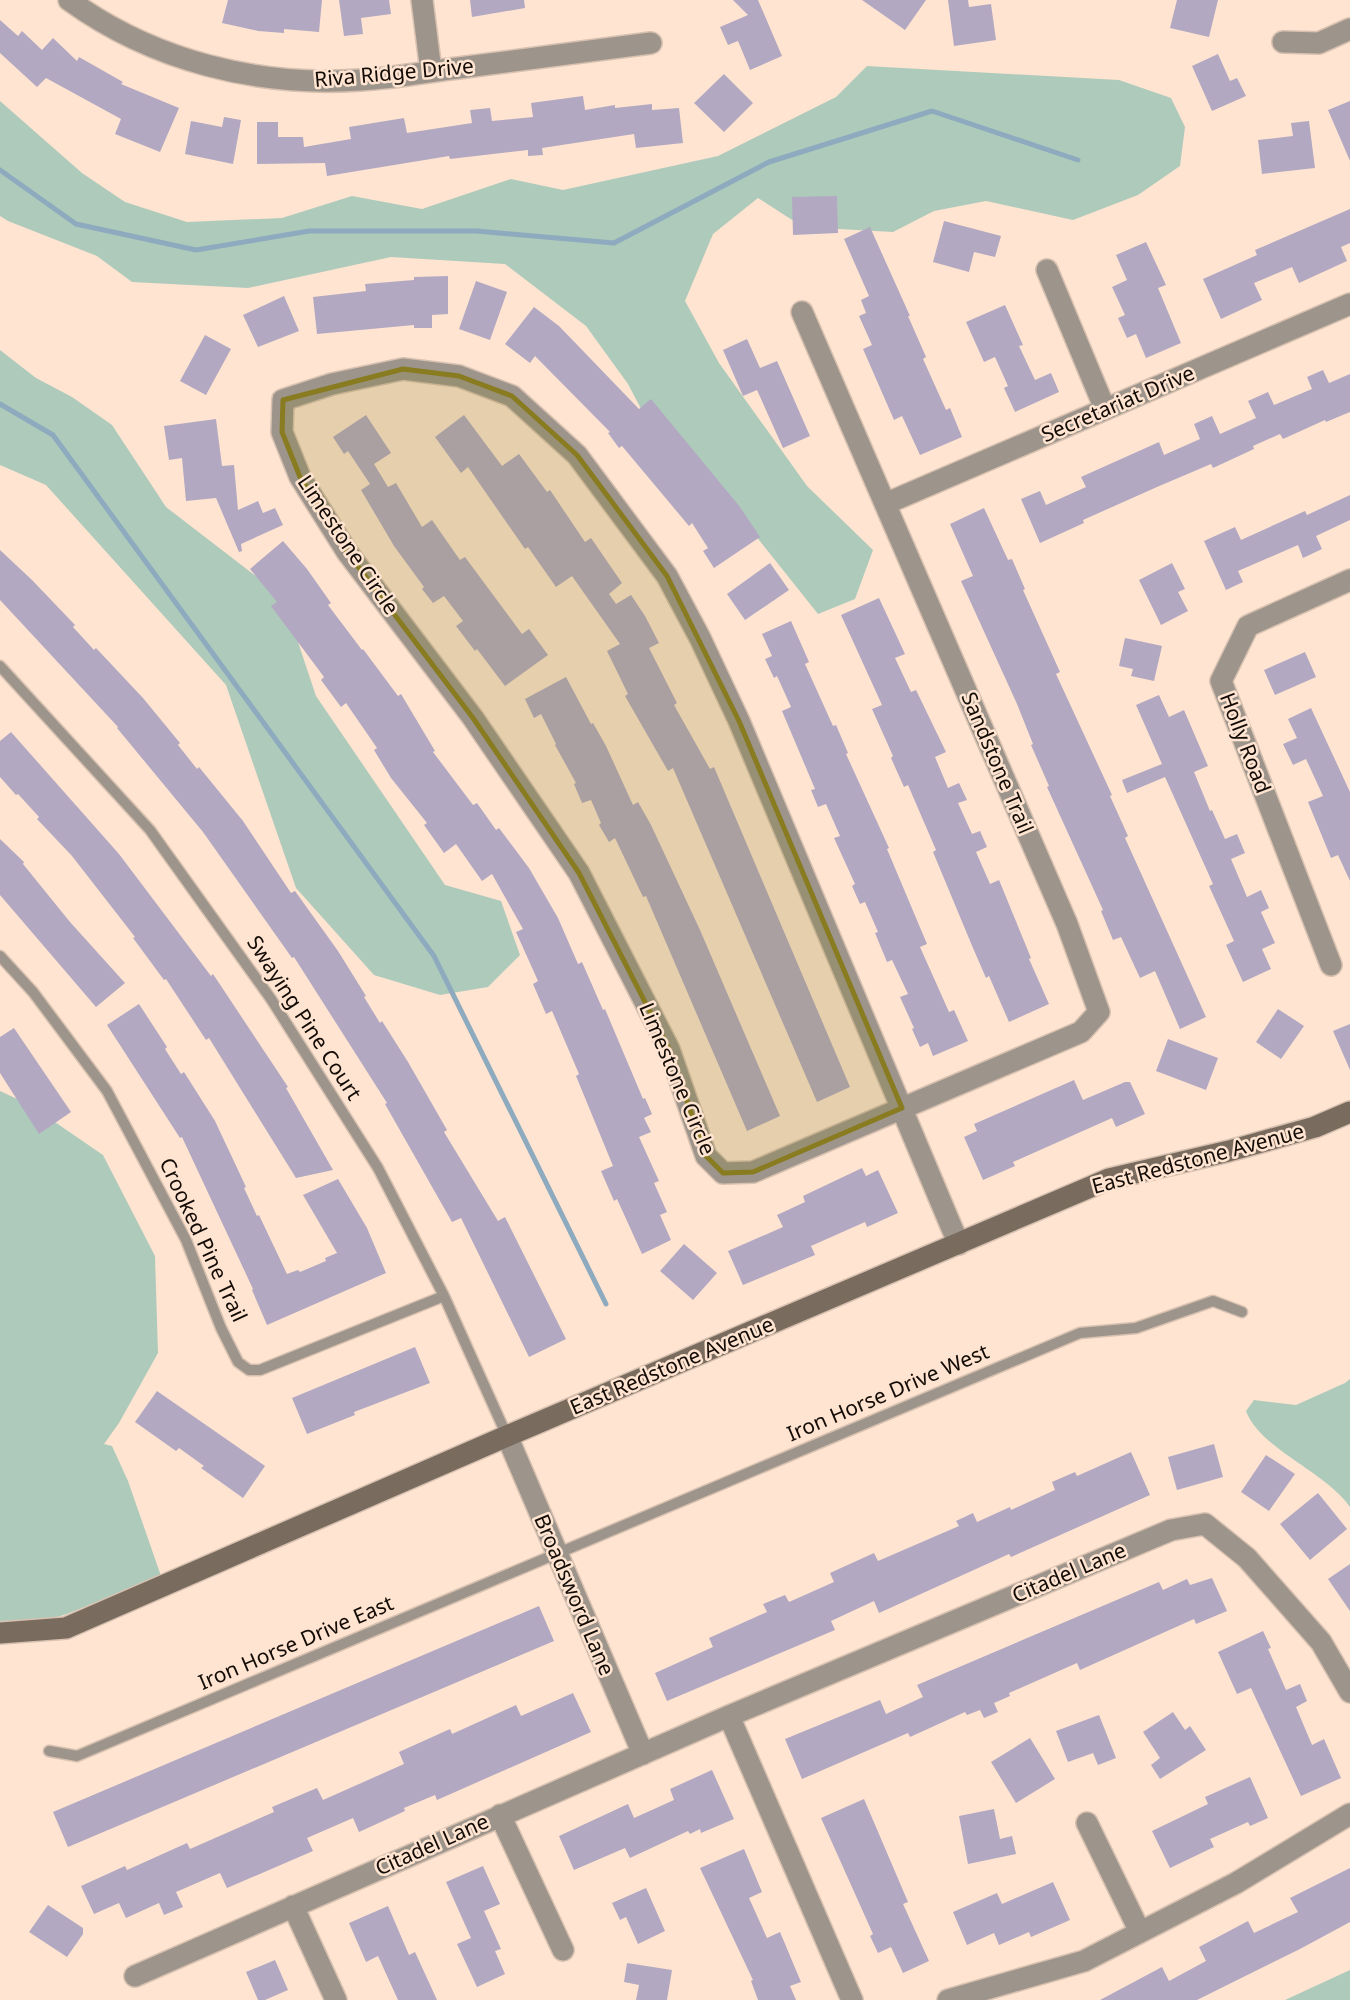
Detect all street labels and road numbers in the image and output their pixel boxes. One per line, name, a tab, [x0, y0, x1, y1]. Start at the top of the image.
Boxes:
street label: Riva Ridge Drive	[313, 51, 475, 93]
street label: Secretariat Drive	[1037, 358, 1198, 448]
street label: Limestone Circle	[292, 469, 406, 620]
street label: Sandstone Trail	[955, 687, 1040, 838]
street label: Holly Road	[1214, 688, 1278, 797]
street label: Swaying Pine Court	[241, 930, 369, 1105]
street label: Limestone Circle	[633, 998, 723, 1159]
street label: East Redstone Avenue	[1088, 1116, 1307, 1200]
street label: Crooked Pine Trail	[154, 1153, 254, 1326]
street label: East Redstone Avenue	[565, 1309, 778, 1421]
street label: Iron Horse Drive West	[782, 1337, 993, 1447]
street label: Broadsword Lane	[528, 1510, 622, 1680]
street label: Citadel Lane	[1007, 1535, 1130, 1609]
street label: Iron Horse Drive East	[194, 1588, 398, 1696]
street label: Citadel Lane	[370, 1807, 493, 1882]

